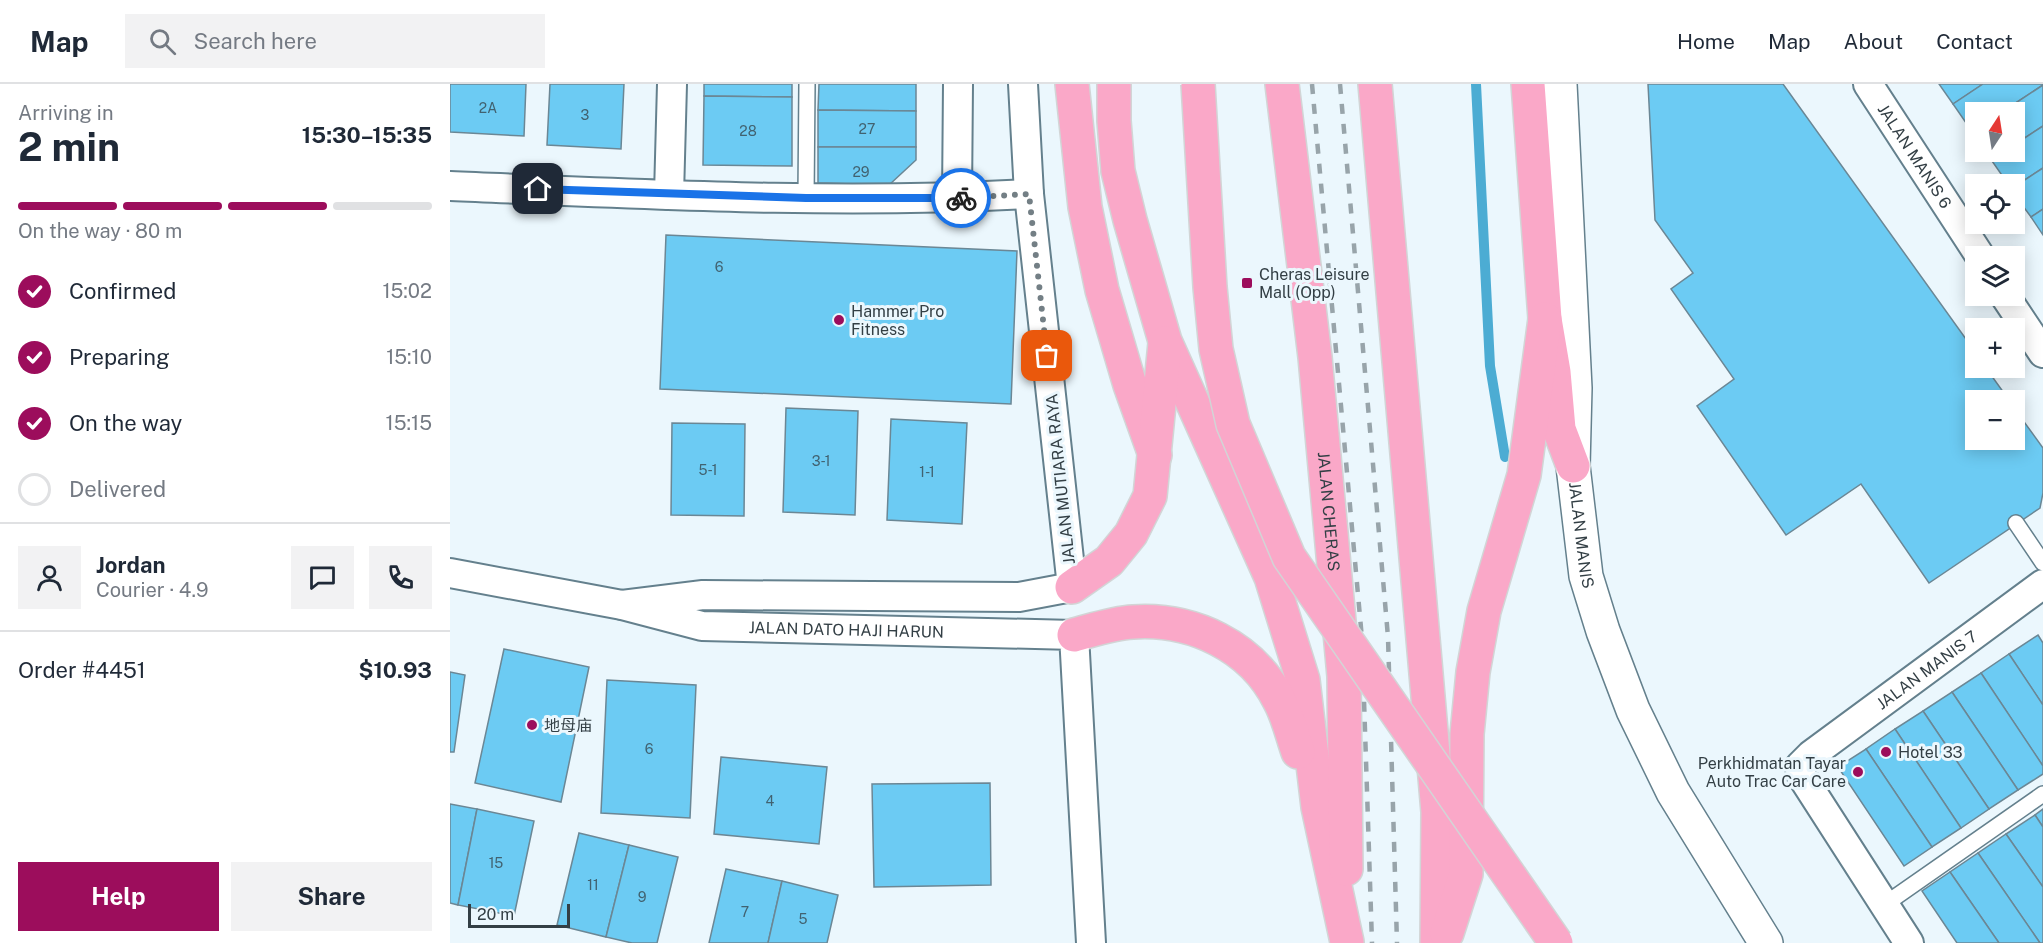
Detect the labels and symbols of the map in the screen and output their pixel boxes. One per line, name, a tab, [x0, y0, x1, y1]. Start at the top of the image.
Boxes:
house number: 2A	[479, 100, 497, 116]
street label: JALAN MANIS 6	[1874, 101, 1955, 212]
north arrow	[1965, 102, 2025, 162]
house number: 3	[581, 107, 590, 123]
house number: 27	[859, 121, 875, 137]
house number: 28	[739, 123, 757, 139]
pin	[512, 163, 563, 214]
house number: 29	[852, 164, 870, 180]
courier	[931, 168, 991, 228]
house number: 6	[715, 259, 724, 275]
place label: Cheras Leisure Mall (Opp)	[1259, 265, 1370, 302]
marker: Cheras Leisure Mall (Opp)	[1240, 276, 1254, 290]
place label: Hammer Pro Fitness	[851, 302, 944, 339]
marker: Hammer Pro Fitness	[832, 313, 846, 327]
pin	[1021, 330, 1072, 381]
street label: JALAN MUTIARA RAYA	[1042, 393, 1079, 565]
street label: JALAN CHERAS	[1314, 451, 1343, 572]
house number: 3-1	[812, 453, 830, 469]
house number: 5-1	[699, 462, 717, 478]
house number: 1-1	[919, 464, 935, 480]
street label: JALAN MANIS	[1565, 481, 1598, 591]
street label: JALAN DATO HAJI HARUN	[748, 618, 944, 642]
street label: JALAN MANIS 7	[1873, 627, 1981, 713]
place label: 地母庙	[544, 716, 592, 735]
marker: 地母庙	[525, 718, 539, 732]
house number: 6	[645, 741, 654, 757]
place label: Hotel 33	[1898, 743, 1963, 762]
marker: Hotel 33	[1879, 745, 1893, 759]
place label: Perkhidmatan Tayar Auto Trac Car Care	[1698, 754, 1846, 791]
marker: Perkhidmatan Tayar Auto Trac Car Care	[1851, 765, 1865, 779]
house number: 4	[766, 793, 775, 809]
house number: 15	[489, 855, 503, 871]
house number: 11	[587, 877, 599, 893]
house number: 9	[638, 889, 647, 905]
scale bar	[468, 901, 570, 928]
house number: 7	[741, 904, 749, 920]
house number: 5	[799, 911, 808, 927]

